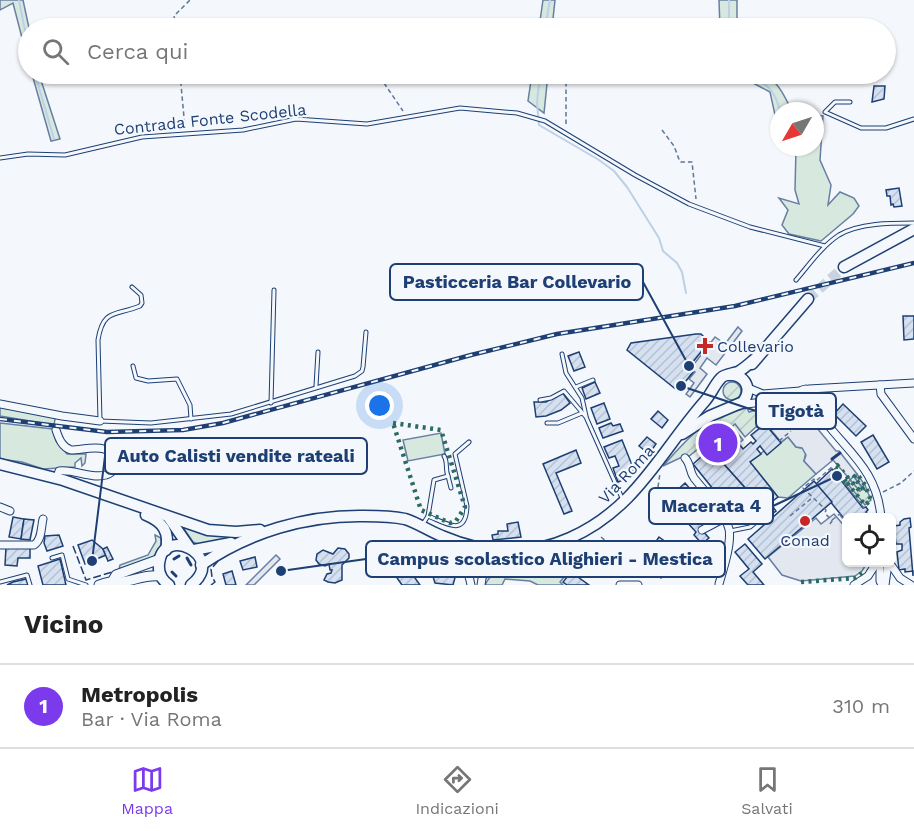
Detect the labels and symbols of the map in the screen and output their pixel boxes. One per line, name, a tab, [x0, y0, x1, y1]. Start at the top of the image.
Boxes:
street label: Contrada Fonte Scodella	[113, 100, 307, 139]
north arrow	[770, 102, 824, 156]
callout: Pasticceria Bar Collevario	[390, 264, 643, 300]
text: Pasticceria Bar Collevario	[403, 271, 632, 292]
place label: Collevario	[717, 337, 794, 356]
marker: Collevario	[698, 339, 712, 353]
your location	[365, 391, 394, 420]
callout: Tigotà	[756, 393, 836, 429]
text: Tigotà	[768, 400, 825, 421]
pin: 1	[698, 420, 738, 466]
callout: Auto Calisti vendite rateali	[105, 438, 367, 474]
street label: Via Roma	[595, 441, 658, 508]
text: Auto Calisti vendite rateali	[117, 445, 355, 466]
callout: Macerata 4	[649, 488, 773, 524]
text: Macerata 4	[661, 495, 761, 516]
marker: Conad	[798, 514, 812, 528]
place label: Conad	[780, 531, 830, 550]
callout: Campus scolastico Alighieri - Mestica	[366, 541, 725, 577]
text: Campus scolastico Alighieri - Mestica	[377, 548, 713, 569]

